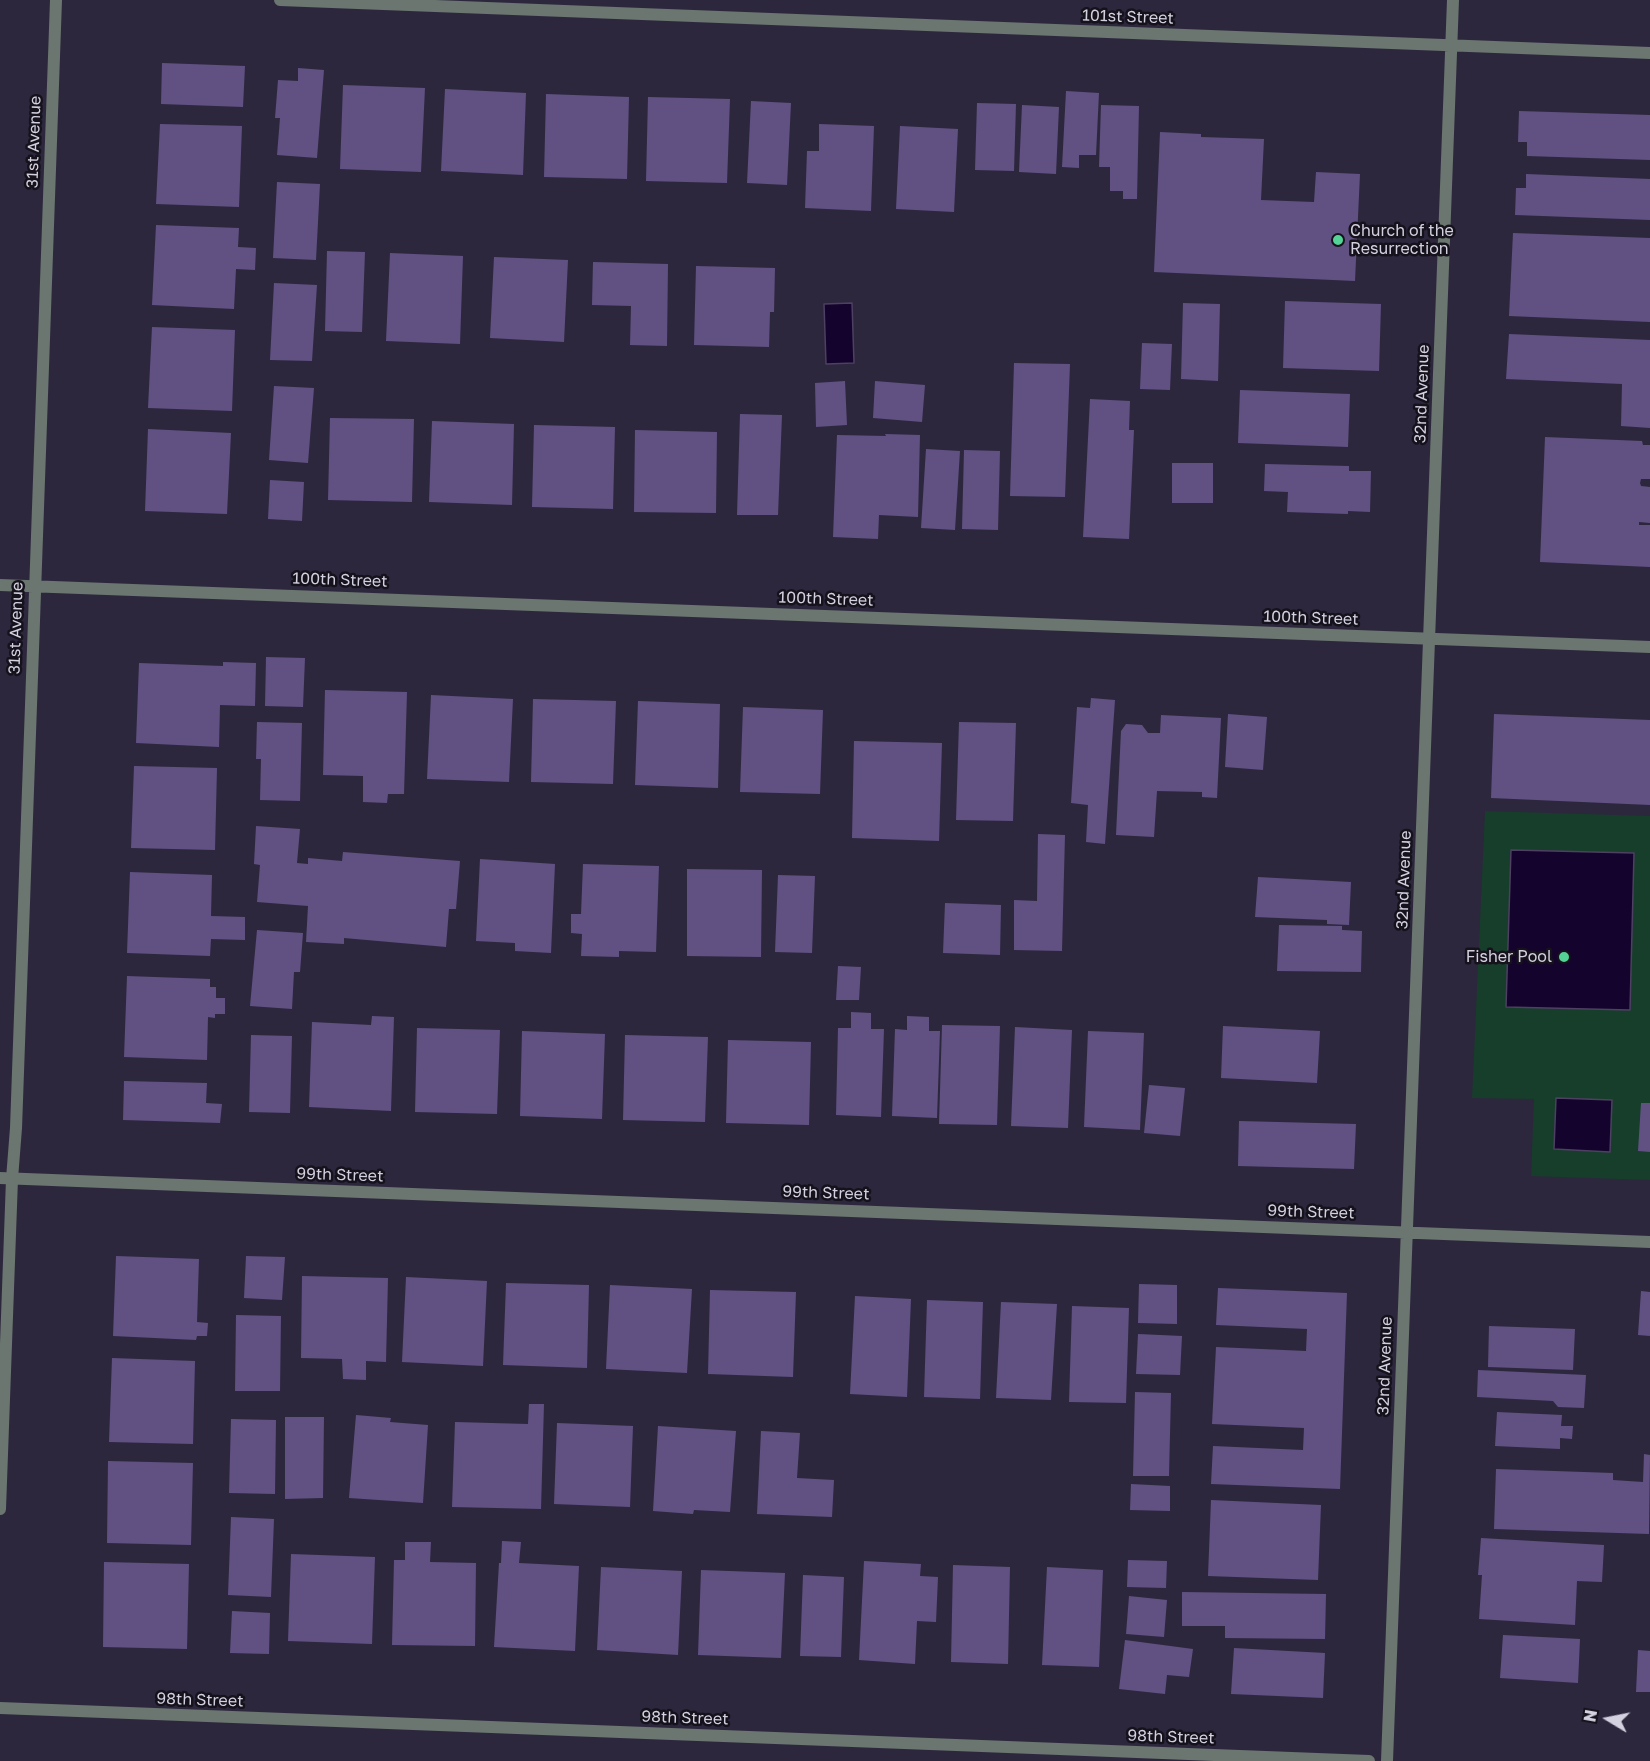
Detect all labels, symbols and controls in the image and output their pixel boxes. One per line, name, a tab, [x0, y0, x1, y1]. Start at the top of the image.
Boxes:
street label: 101st Street	[1082, 6, 1174, 28]
street label: 31st Avenue	[23, 95, 45, 189]
place label: Church of the Resurrection	[1350, 221, 1454, 259]
marker: Church of the Resurrection	[1331, 233, 1345, 247]
street label: 32nd Avenue	[1411, 344, 1433, 444]
street label: 100th Street	[292, 569, 388, 591]
street label: 31st Avenue	[5, 581, 27, 675]
street label: 100th Street	[778, 588, 874, 610]
street label: 100th Street	[1263, 607, 1359, 629]
street label: 32nd Avenue	[1393, 830, 1415, 930]
place label: Fisher Pool	[1466, 947, 1552, 967]
marker: Fisher Pool	[1557, 950, 1571, 964]
street label: 99th Street	[296, 1164, 384, 1186]
street label: 99th Street	[782, 1182, 870, 1204]
street label: 99th Street	[1267, 1201, 1355, 1223]
street label: 32nd Avenue	[1374, 1316, 1396, 1416]
street label: 98th Street	[156, 1689, 244, 1711]
north arrow	[1578, 1689, 1638, 1749]
street label: 98th Street	[641, 1707, 729, 1729]
text: N	[1579, 1708, 1601, 1724]
street label: 98th Street	[1127, 1726, 1215, 1748]

